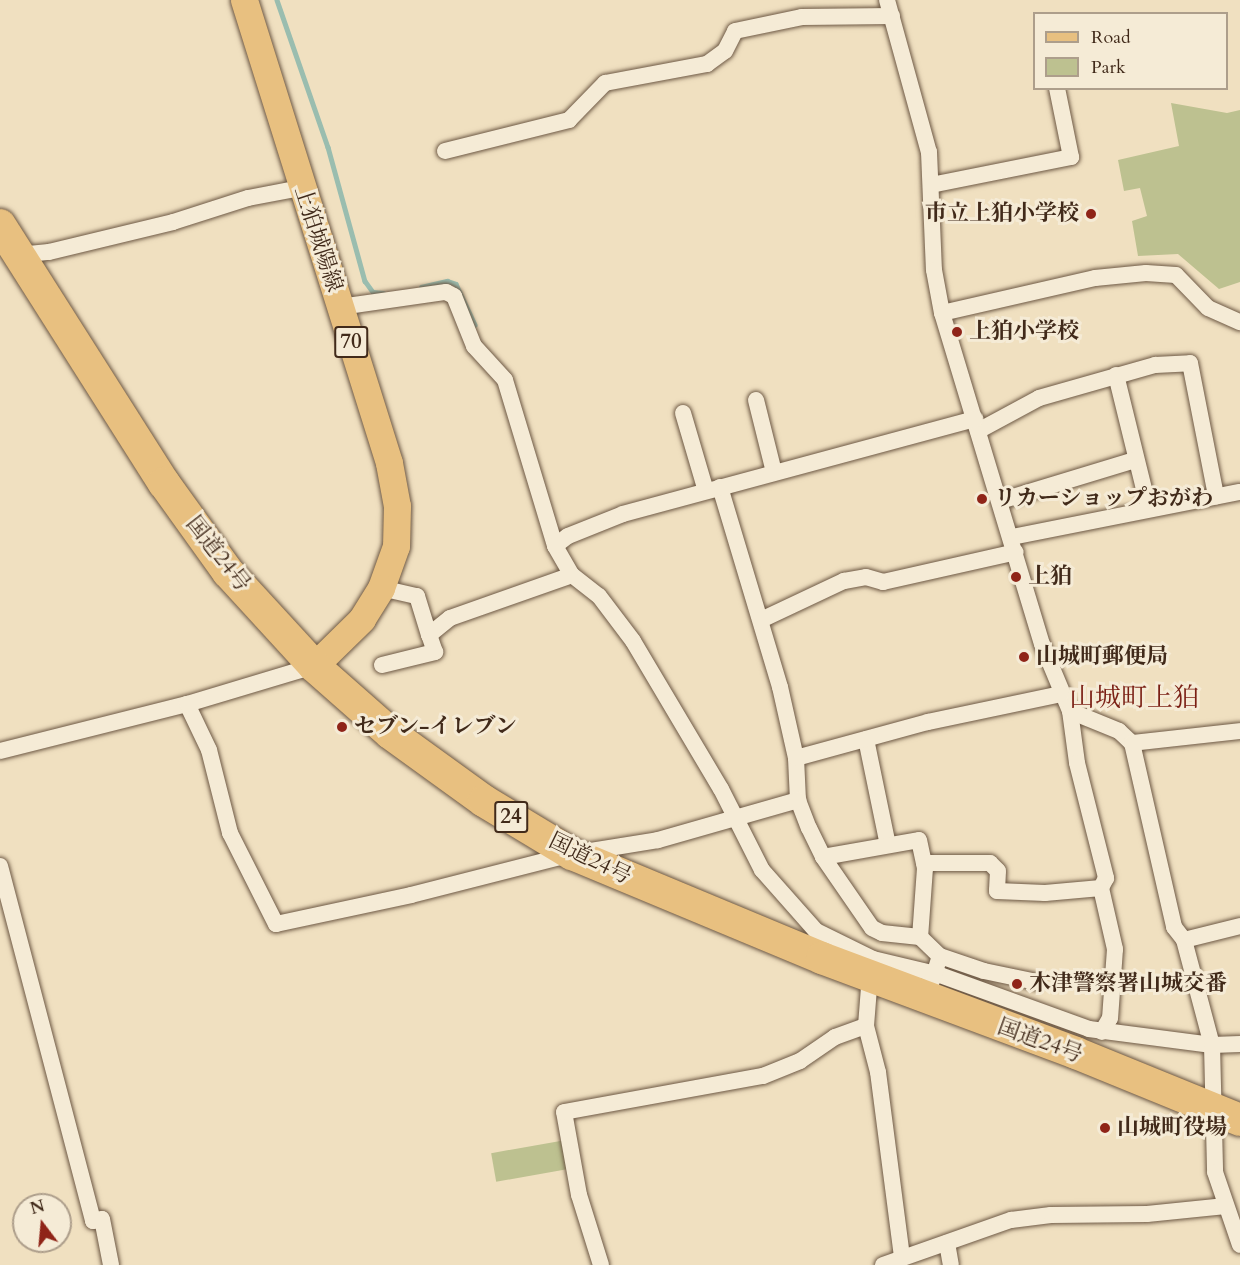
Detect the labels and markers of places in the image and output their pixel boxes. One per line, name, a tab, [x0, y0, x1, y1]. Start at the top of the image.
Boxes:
place label: 市立上狛小学校	[925, 201, 1079, 227]
marker: 市立上狛小学校	[1084, 207, 1098, 221]
place label: 上狛小学校	[969, 319, 1079, 345]
marker: 上狛小学校	[950, 325, 964, 339]
place label: リカーショップおがわ	[994, 486, 1214, 512]
marker: リカーショップおがわ	[975, 492, 989, 506]
place label: 上狛	[1028, 564, 1072, 590]
marker: 上狛	[1009, 570, 1023, 584]
place label: 山城町郵便局	[1036, 644, 1168, 670]
marker: 山城町郵便局	[1017, 650, 1031, 664]
place label: セブン-イレブン	[354, 714, 518, 740]
marker: セブン-イレブン	[335, 720, 349, 734]
place label: 木津警察署山城交番	[1029, 971, 1227, 997]
marker: 木津警察署山城交番	[1010, 977, 1024, 991]
place label: 山城町役場	[1117, 1115, 1227, 1141]
marker: 山城町役場	[1098, 1121, 1112, 1135]

